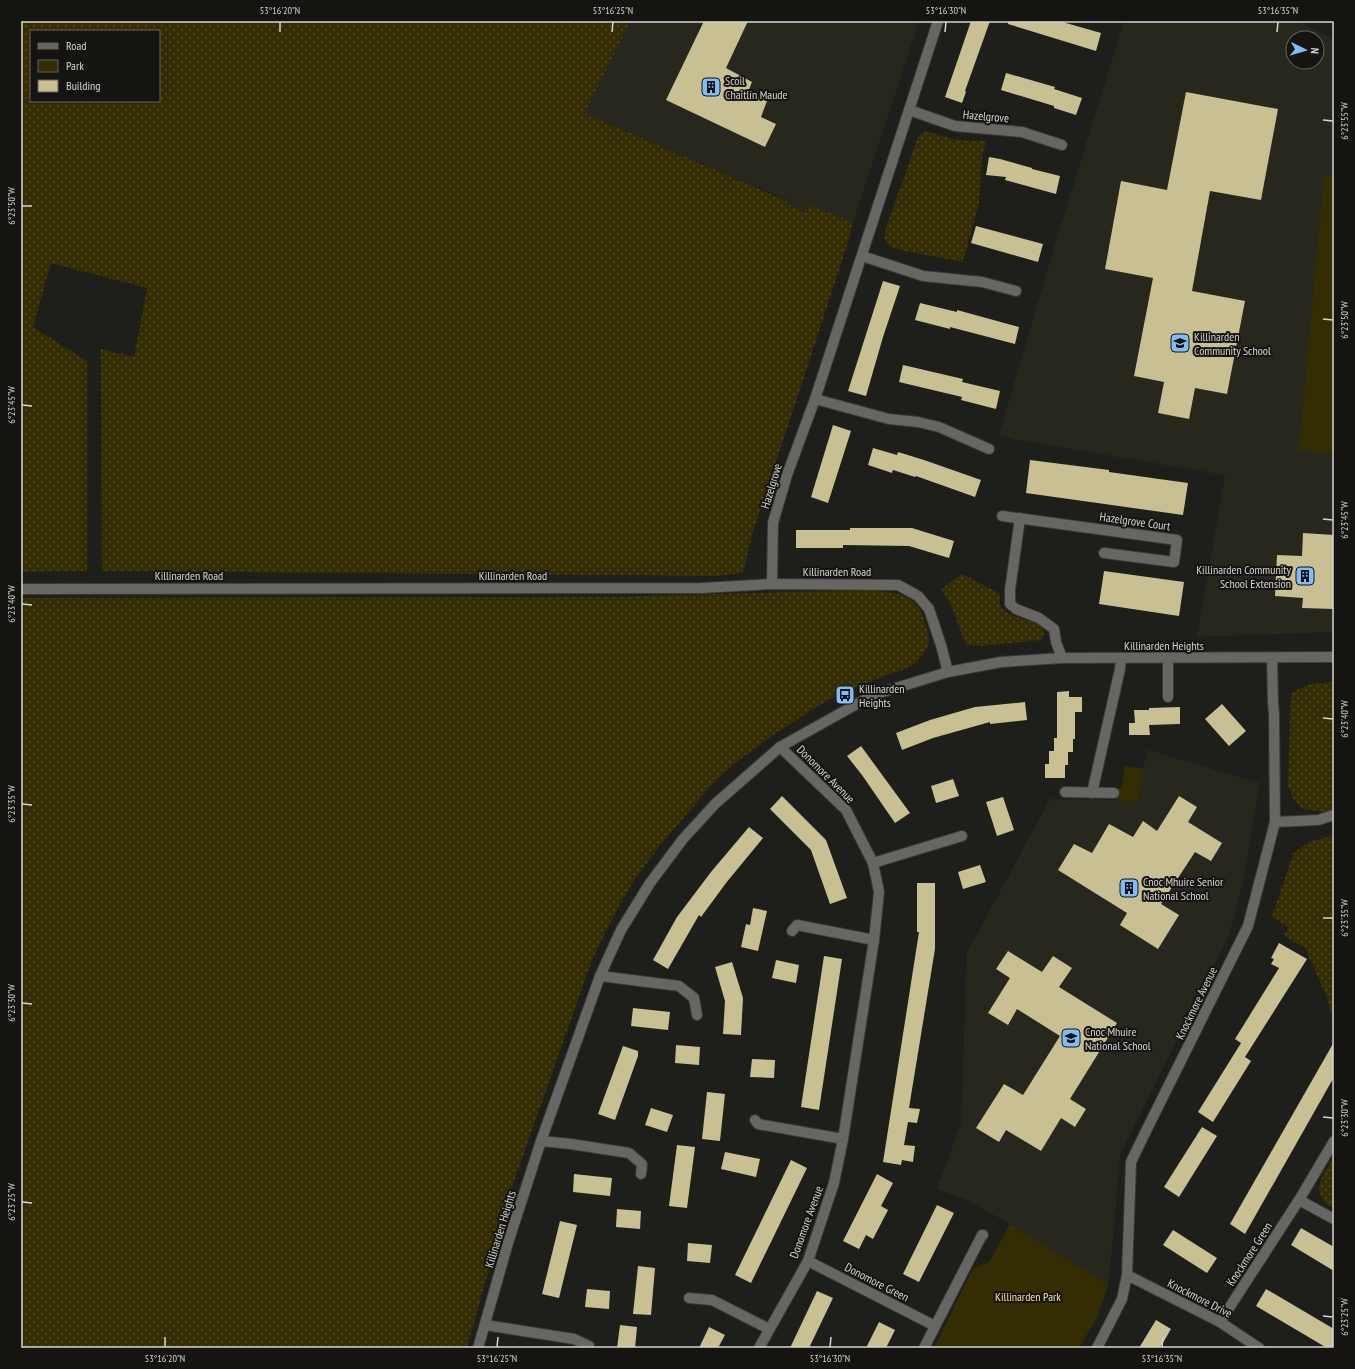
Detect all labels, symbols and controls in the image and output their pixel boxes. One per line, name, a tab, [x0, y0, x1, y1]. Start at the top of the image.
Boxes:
text: 53°16'20"N	[260, 4, 300, 17]
text: 53°16'25"N	[593, 4, 633, 17]
text: 53°16'30"N	[926, 4, 966, 17]
text: 53°16'35"N	[1258, 4, 1298, 17]
legend	[30, 30, 160, 102]
north arrow	[1285, 30, 1325, 70]
text: Road	[66, 38, 86, 53]
text: N	[1308, 47, 1322, 54]
text: Park	[66, 58, 84, 73]
place label: Scoil Chaitlín Maude	[725, 73, 788, 102]
building icon: Scoil Chaitlín Maude	[700, 76, 722, 98]
text: Building	[66, 78, 101, 93]
text: 6°23'55"W	[1338, 102, 1351, 140]
street label: Hazelgrove	[962, 107, 1010, 125]
text: 6°23'50"W	[5, 187, 18, 225]
text: 6°23'50"W	[1338, 301, 1351, 339]
place label: Killinarden Community School	[1194, 329, 1271, 358]
school or university icon: Killinarden Community School	[1169, 332, 1191, 354]
text: 6°23'45"W	[5, 386, 18, 424]
street label: Hazelgrove	[757, 462, 785, 510]
text: 6°23'45"W	[1338, 501, 1351, 539]
street label: Hazelgrove Court	[1099, 509, 1172, 533]
place label: Killinarden Community School Extension	[1196, 562, 1291, 591]
street label: Killinarden Road	[803, 564, 871, 579]
building icon: Killinarden Community School Extension	[1294, 565, 1316, 587]
street label: Killinarden Road	[155, 568, 223, 583]
street label: Killinarden Road	[479, 568, 547, 583]
text: 6°23'40"W	[5, 585, 18, 623]
street label: Killinarden Heights	[1124, 638, 1204, 653]
place label: Killinarden Heights	[859, 681, 905, 710]
bus stop icon: Killinarden Heights	[834, 684, 856, 706]
text: 6°23'40"W	[1338, 700, 1351, 738]
street label: Donomore Avenue	[794, 742, 858, 806]
text: 6°23'35"W	[5, 785, 18, 823]
place label: Cnoc Mhuire Senior National School	[1143, 874, 1224, 903]
building icon: Cnoc Mhuire Senior National School	[1118, 877, 1140, 899]
text: 6°23'35"W	[1338, 899, 1351, 937]
street label: Knockmore Avenue	[1172, 964, 1220, 1042]
text: 6°23'30"W	[5, 984, 18, 1022]
place label: Cnoc Mhuire National School	[1085, 1024, 1151, 1053]
school or university icon: Cnoc Mhuire National School	[1060, 1027, 1082, 1049]
text: 6°23'30"W	[1338, 1099, 1351, 1137]
text: 6°23'25"W	[5, 1183, 18, 1221]
street label: Donomore Avenue	[786, 1184, 826, 1260]
street label: Killinarden Heights	[481, 1189, 519, 1269]
street label: Knockmore Green	[1223, 1219, 1275, 1289]
street label: Donomore Green	[842, 1259, 912, 1305]
street label: Knockmore Drive	[1165, 1275, 1235, 1321]
park label: Killinarden Park	[995, 1289, 1061, 1304]
text: 6°23'25"W	[1338, 1298, 1351, 1336]
text: 53°16'20"N	[145, 1352, 185, 1365]
text: 53°16'25"N	[477, 1352, 517, 1365]
text: 53°16'30"N	[810, 1352, 850, 1365]
text: 53°16'35"N	[1142, 1352, 1182, 1365]

